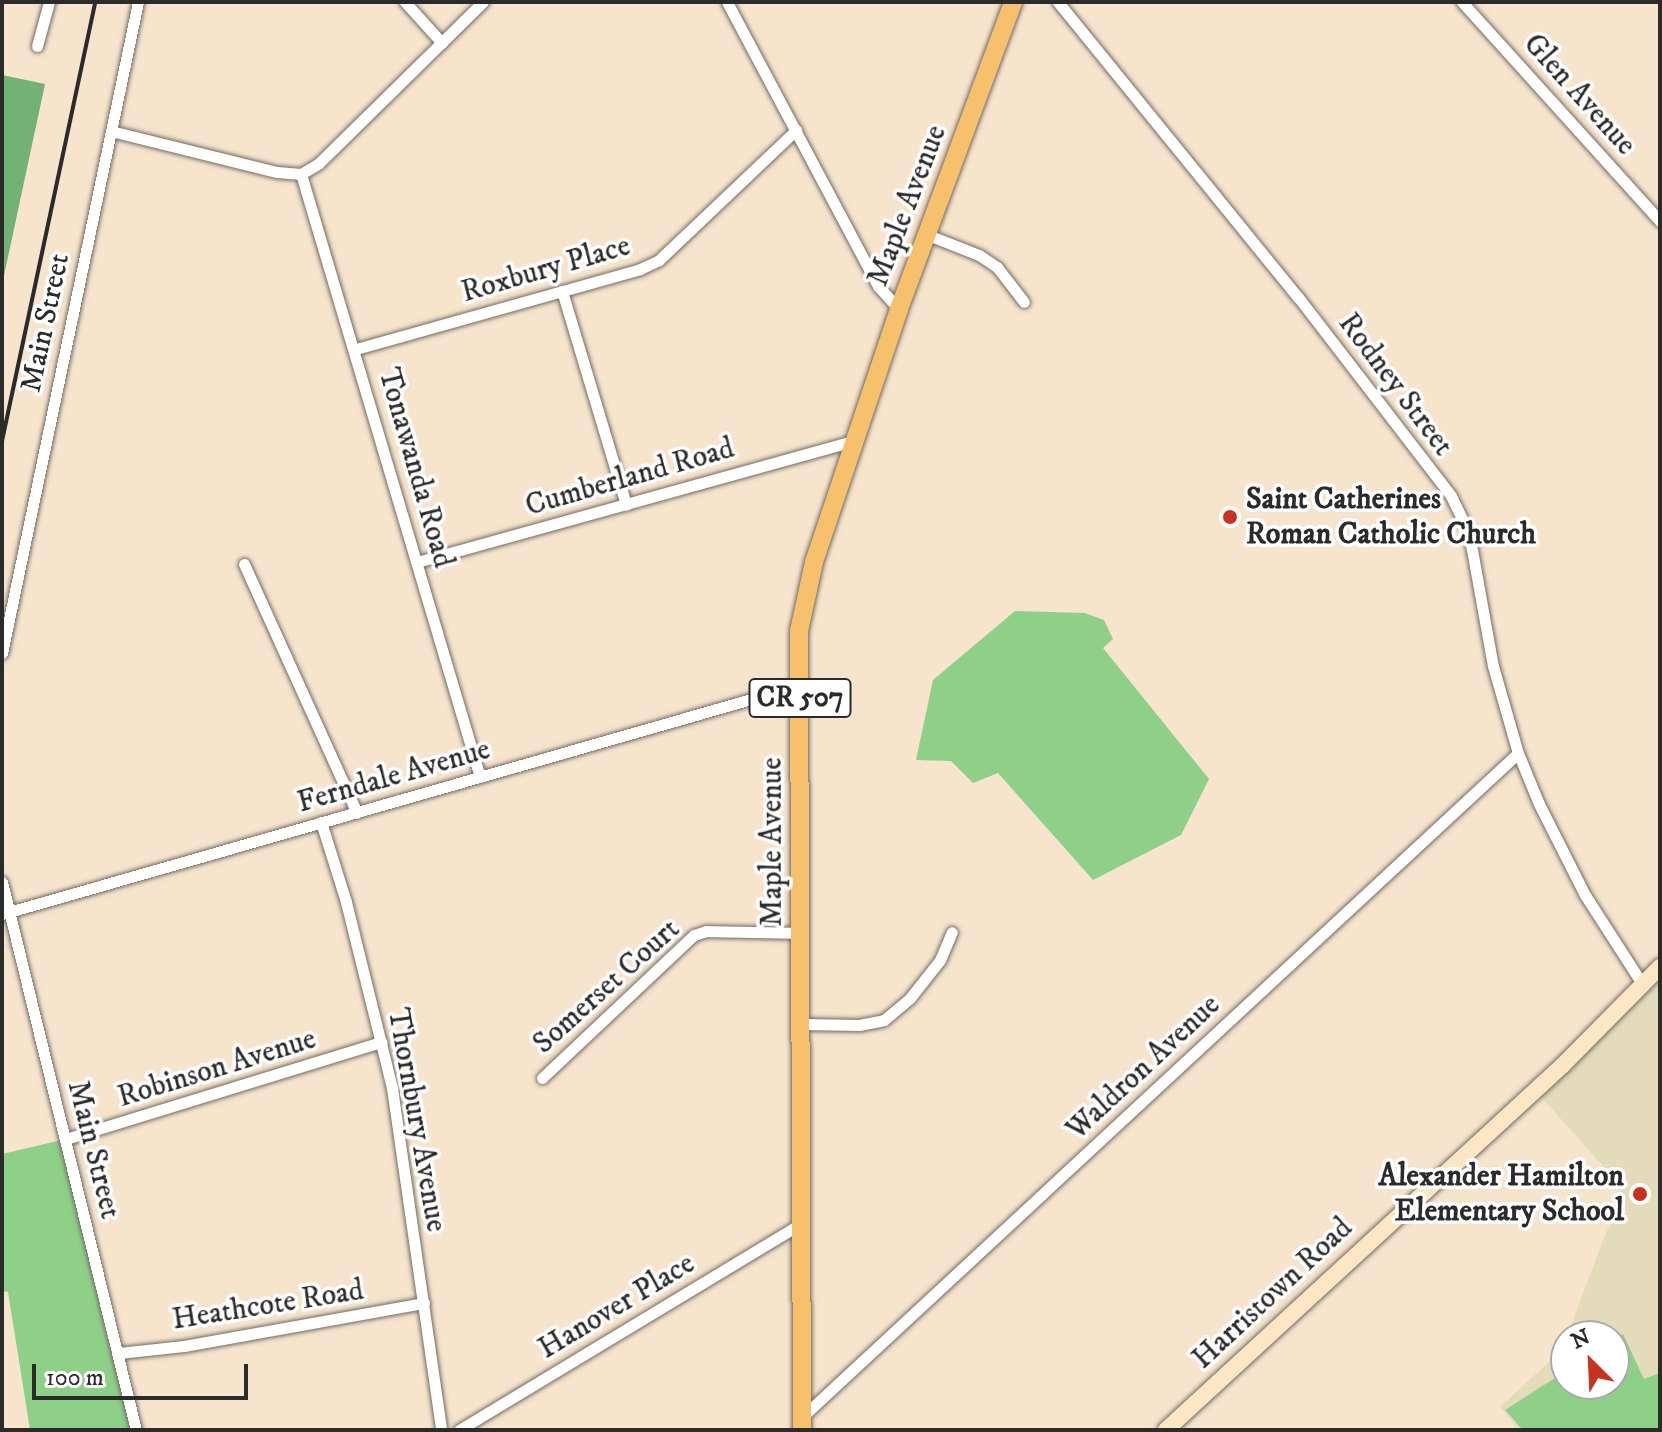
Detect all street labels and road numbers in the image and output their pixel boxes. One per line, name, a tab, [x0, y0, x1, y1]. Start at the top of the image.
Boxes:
street label: Glen Avenue	[1515, 27, 1643, 163]
street label: Maple Avenue	[861, 121, 955, 291]
street label: Roxbury Place	[457, 229, 635, 311]
street label: Main Street	[14, 250, 78, 396]
street label: Rodney Street	[1330, 307, 1460, 463]
street label: Tonawanda Road	[369, 364, 461, 572]
street label: Cumberland Road	[522, 431, 738, 525]
road number: CR 507	[748, 674, 852, 722]
street label: Ferndale Avenue	[293, 732, 495, 822]
street label: Maple Avenue	[755, 757, 791, 927]
street label: Somerset Court	[526, 912, 688, 1062]
street label: Waldron Avenue	[1060, 988, 1228, 1148]
street label: Thornbury Avenue	[379, 1005, 453, 1235]
street label: Robinson Avenue	[114, 1022, 320, 1116]
street label: Main Street	[58, 1077, 128, 1223]
street label: Harristown Road	[1186, 1211, 1360, 1377]
street label: Hanover Place	[532, 1246, 702, 1368]
street label: Heathcote Road	[170, 1273, 366, 1339]

